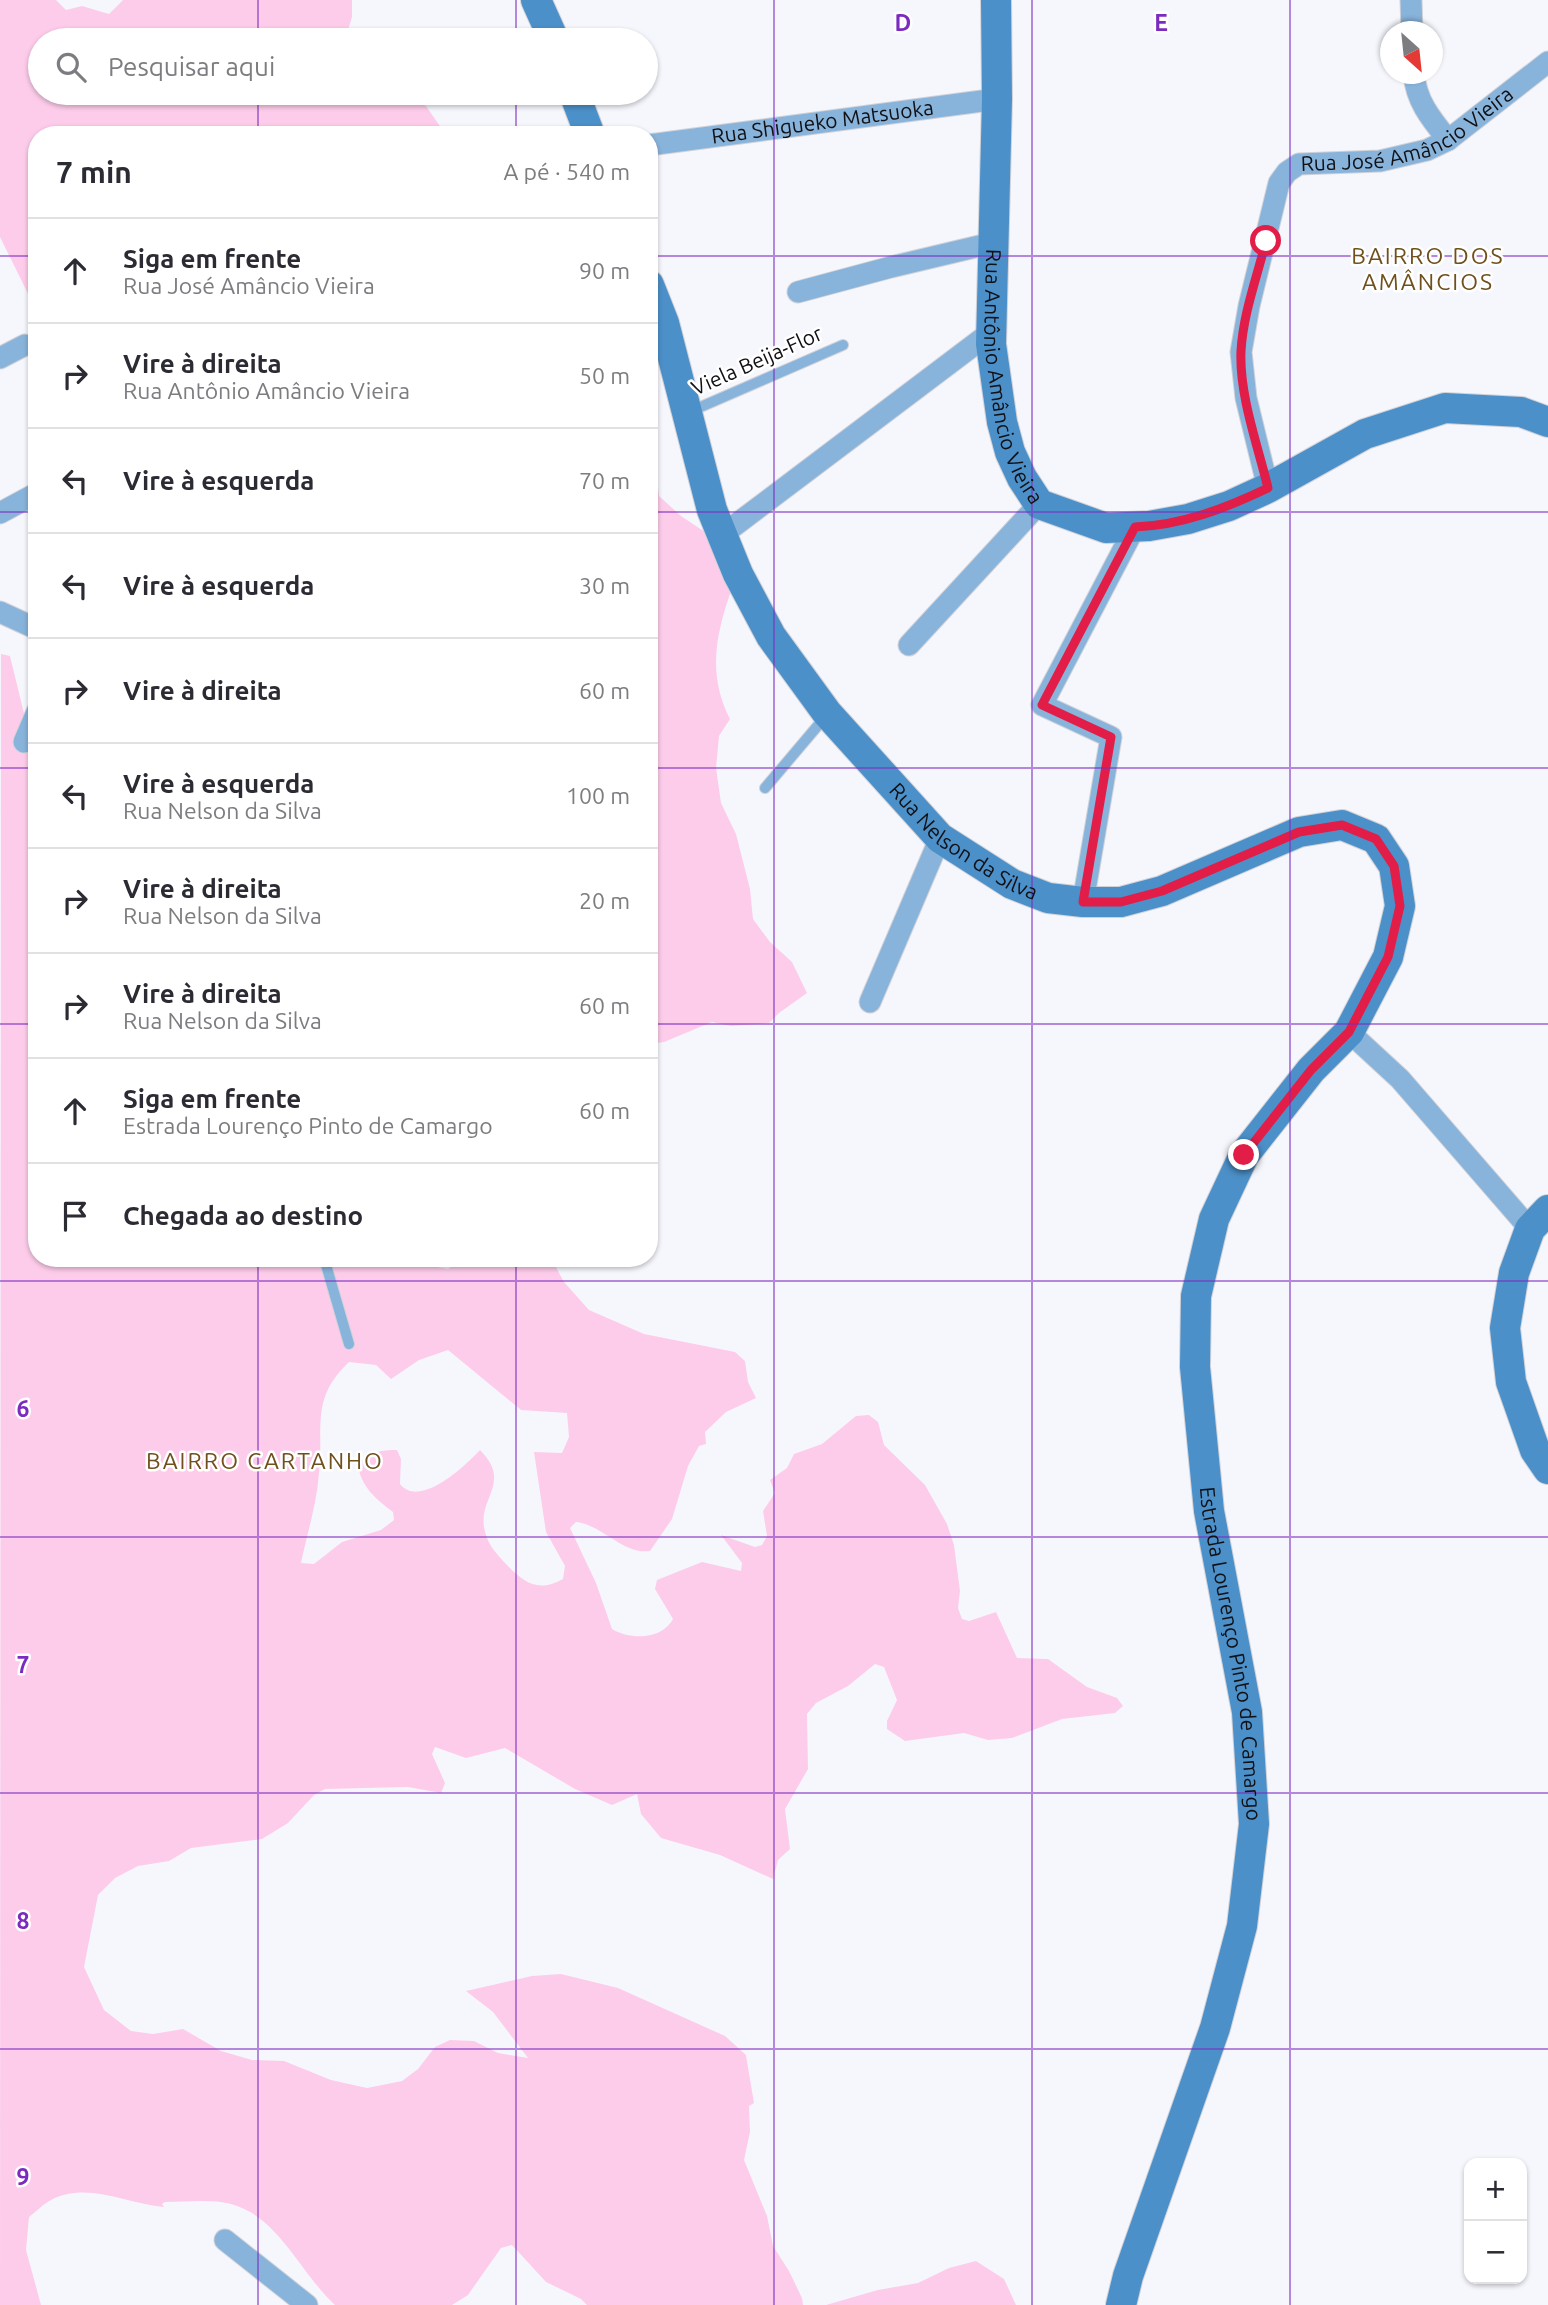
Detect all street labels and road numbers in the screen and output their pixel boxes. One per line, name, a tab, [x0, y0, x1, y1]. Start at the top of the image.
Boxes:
street label: Rua José Amâncio Vieira	[1300, 81, 1517, 175]
street label: Rua Shigueko Matsuoka	[710, 95, 935, 148]
street label: Rua Antônio Amâncio Vieira	[980, 249, 1049, 508]
street label: Viela Beija-Flor	[687, 321, 826, 400]
street label: Rua Nelson da Silva	[885, 778, 1041, 904]
street label: Estrada Lourenço Pinto de Camargo	[1196, 1486, 1267, 1821]

